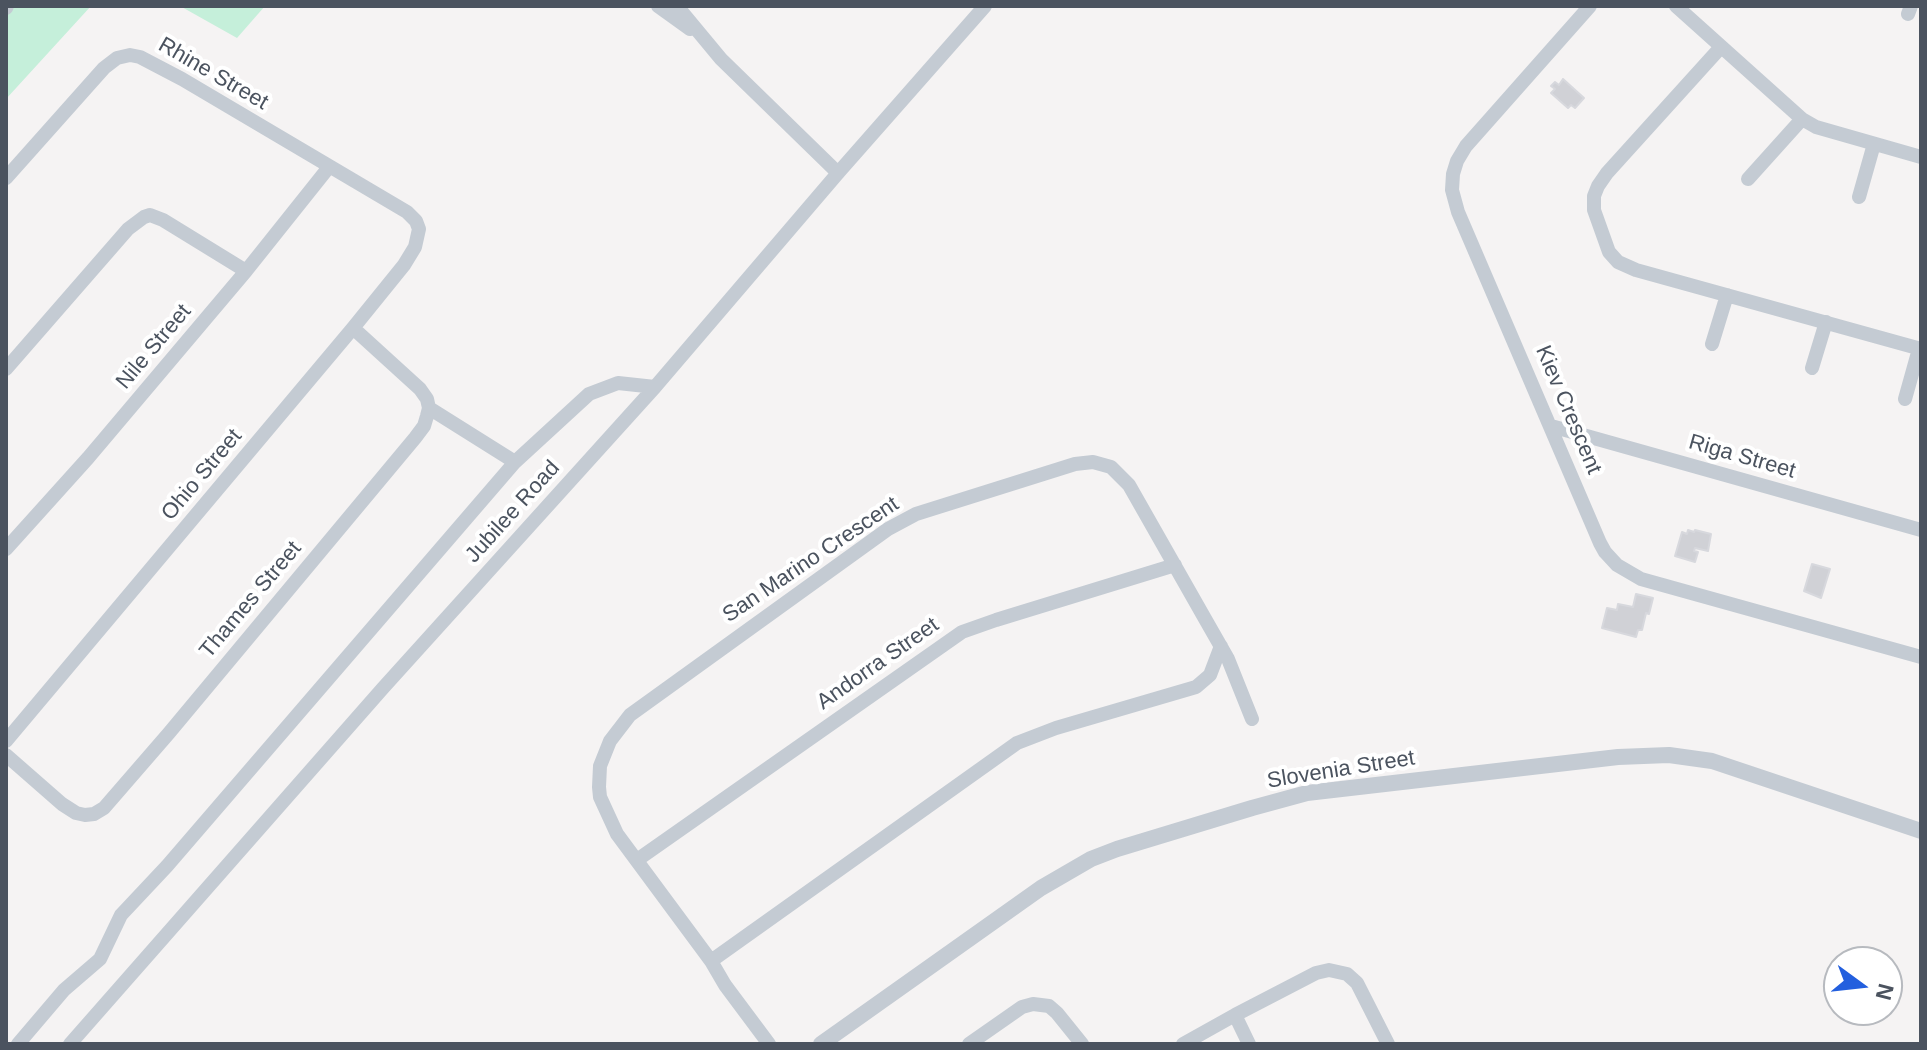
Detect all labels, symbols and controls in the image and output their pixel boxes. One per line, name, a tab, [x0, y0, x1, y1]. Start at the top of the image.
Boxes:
street label: Rhine Street	[153, 32, 273, 116]
street label: Nile Street	[111, 299, 197, 395]
street label: Kiev Crescent	[1529, 342, 1607, 478]
street label: Ohio Street	[156, 424, 248, 526]
street label: Riga Street	[1685, 429, 1799, 485]
street label: Jubilee Road	[460, 455, 566, 569]
street label: San Marino Crescent	[718, 491, 904, 629]
street label: Thames Street	[195, 536, 307, 664]
street label: Andorra Street	[812, 612, 944, 716]
street label: Slovenia Street	[1265, 745, 1417, 795]
north arrow	[1823, 946, 1903, 1026]
text: N	[1871, 981, 1899, 1003]

